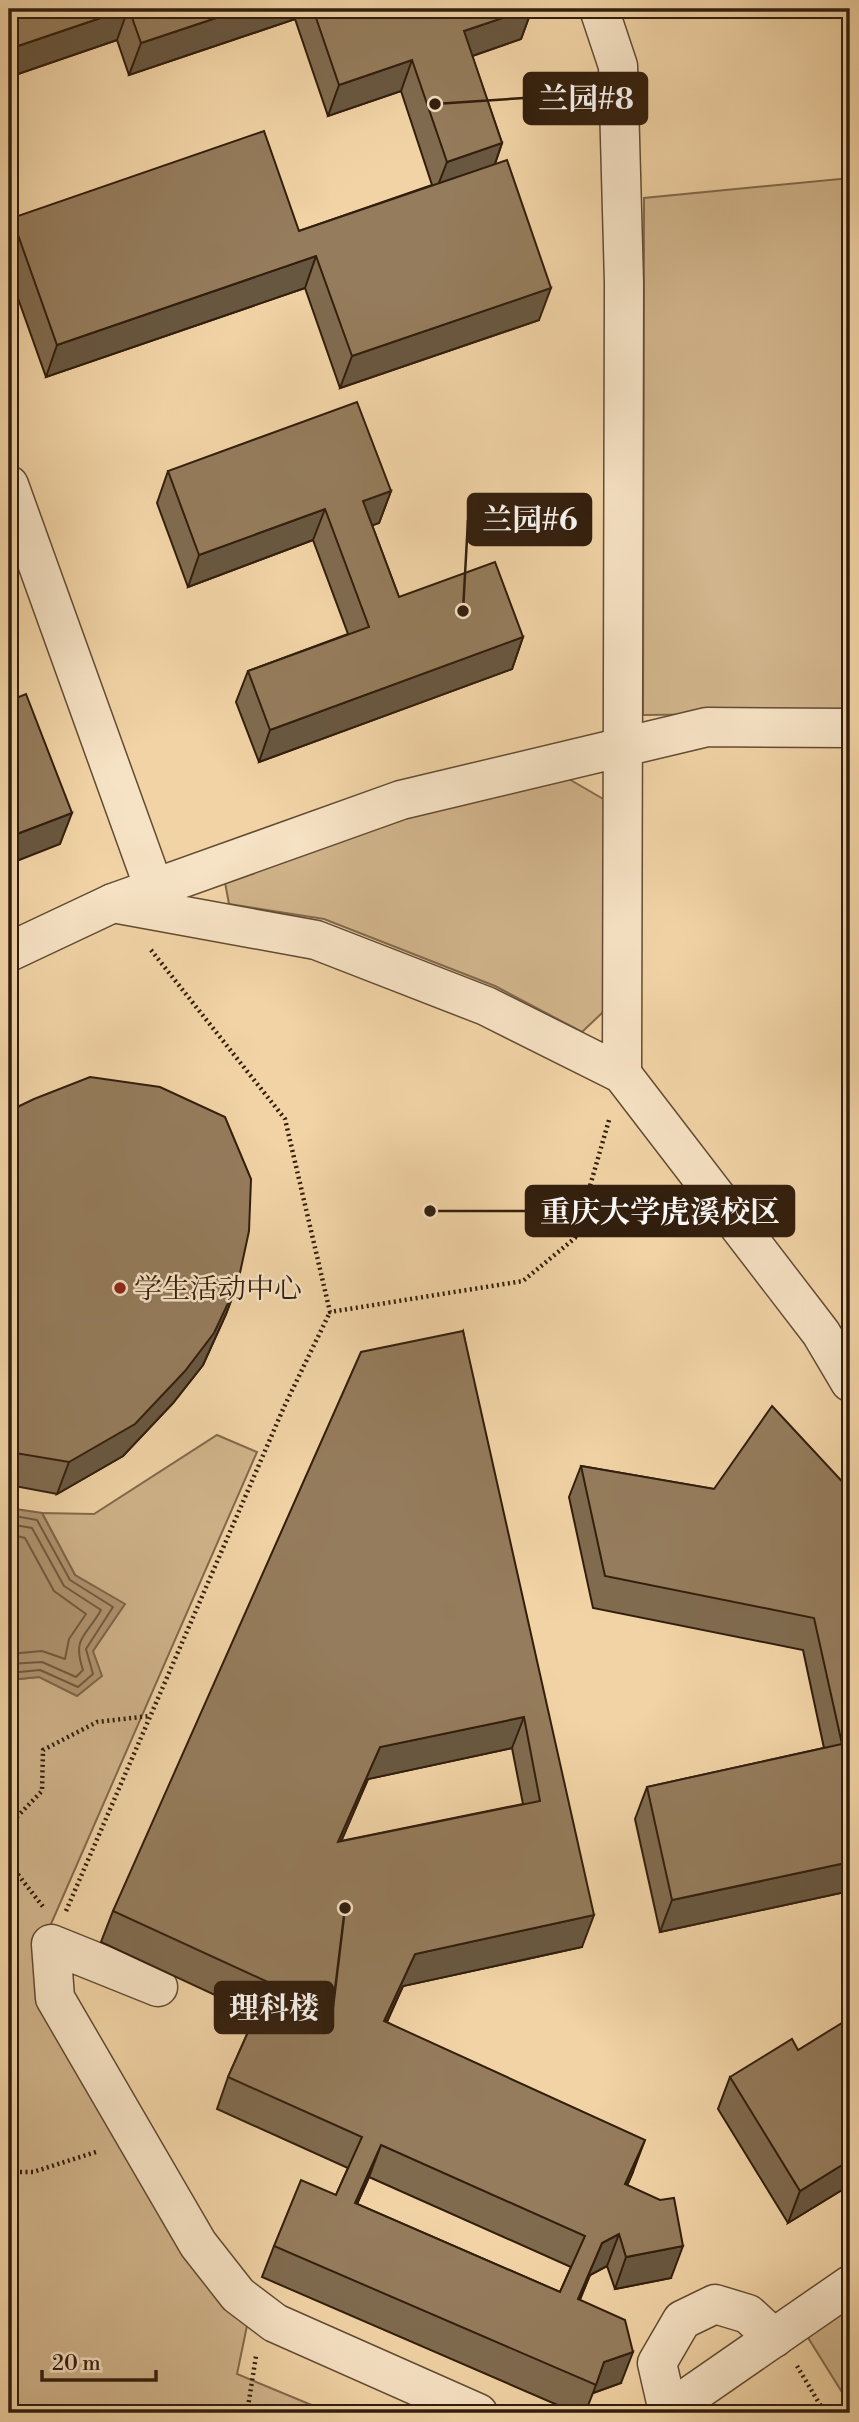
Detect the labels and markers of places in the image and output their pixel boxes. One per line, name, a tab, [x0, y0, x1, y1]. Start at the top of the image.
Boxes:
callout: 兰园#8	[524, 73, 647, 124]
callout: 兰园#6	[468, 494, 591, 545]
callout: 重庆大学虎溪校区	[526, 1186, 794, 1236]
place label: 学生活动中心	[134, 1272, 302, 1307]
marker: 学生活动中心	[112, 1280, 128, 1296]
callout: 理科楼	[215, 1982, 333, 2033]

